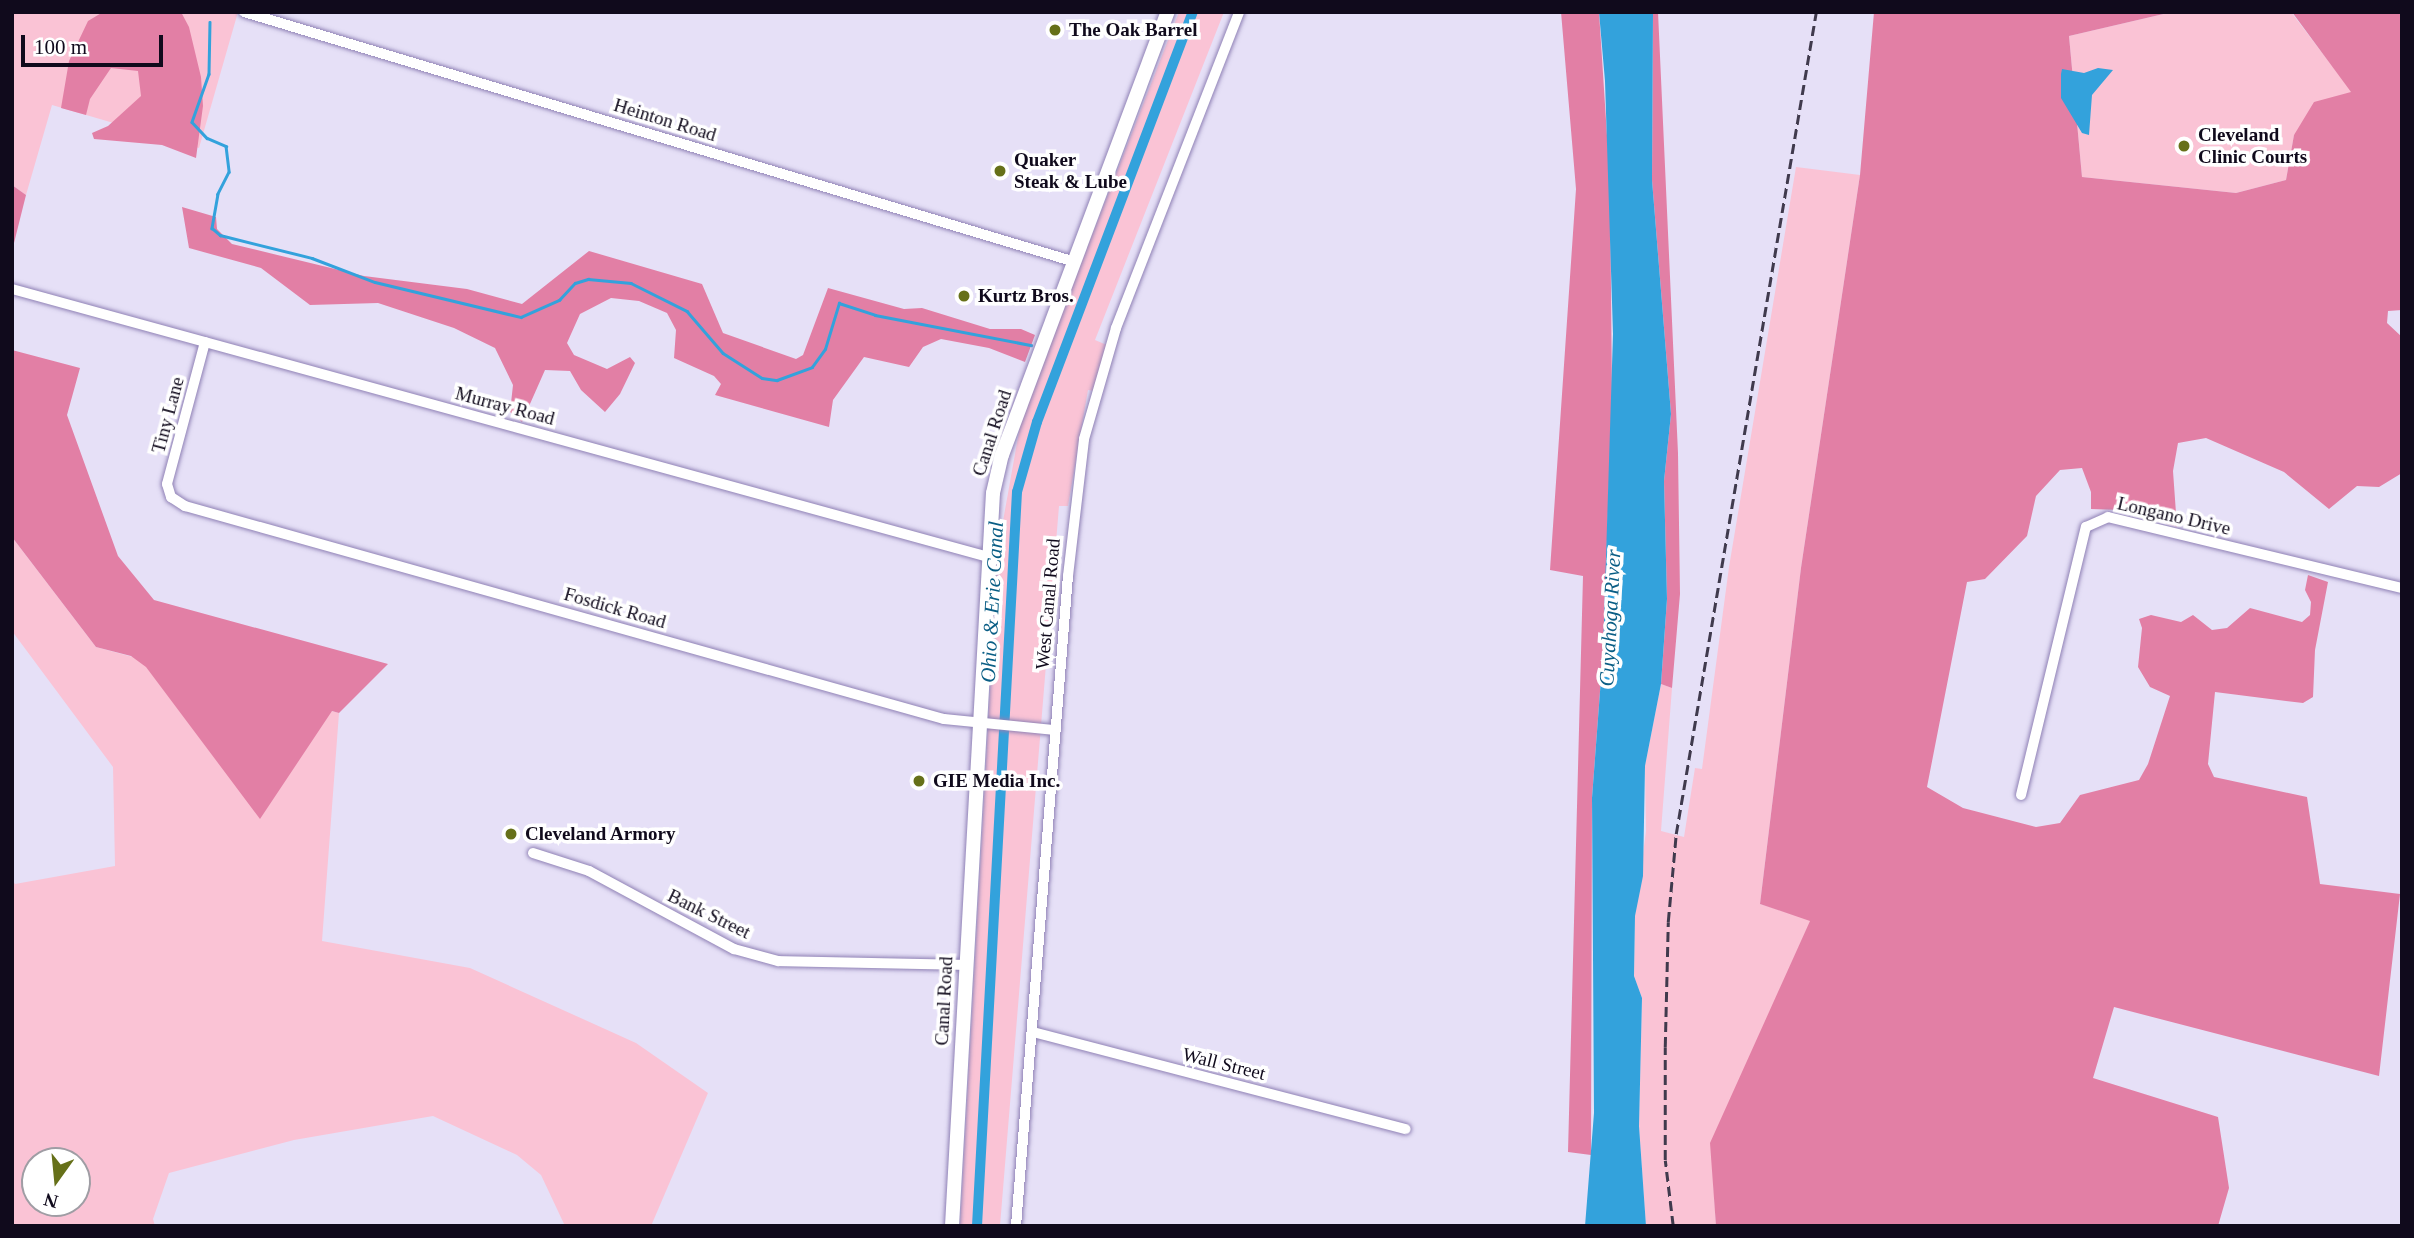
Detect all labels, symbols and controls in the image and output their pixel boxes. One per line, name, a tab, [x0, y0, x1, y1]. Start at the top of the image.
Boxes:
place label: The Oak Barrel	[1069, 19, 1197, 41]
scale bar	[24, 21, 166, 65]
marker: The Oak Barrel	[1047, 22, 1063, 38]
text: 100 m	[34, 35, 87, 59]
street label: Heinton Road	[611, 94, 719, 146]
place label: Cleveland Clinic Courts	[2198, 124, 2307, 168]
marker: Cleveland Clinic Courts	[2176, 138, 2192, 154]
place label: Quaker Steak & Lube	[1014, 149, 1127, 193]
marker: Quaker Steak & Lube	[992, 163, 1008, 179]
place label: Kurtz Bros.	[978, 285, 1074, 307]
marker: Kurtz Bros.	[956, 288, 972, 304]
street label: Tiny Lane	[147, 374, 189, 456]
street label: Murray Road	[453, 382, 557, 430]
street label: Canal Road	[967, 387, 1017, 479]
street label: Longano Drive	[2115, 492, 2233, 540]
water label: Ohio & Erie Canal	[975, 521, 1009, 683]
street label: West Canal Road	[1031, 538, 1065, 670]
water label: Cuyahoga River	[1594, 549, 1626, 687]
street label: Fosdick Road	[561, 583, 669, 633]
place label: GIE Media Inc.	[933, 770, 1060, 792]
marker: GIE Media Inc.	[911, 773, 927, 789]
place label: Cleveland Armory	[525, 823, 676, 845]
marker: Cleveland Armory	[503, 826, 519, 842]
street label: Bank Street	[664, 884, 754, 944]
street label: Canal Road	[930, 956, 958, 1046]
street label: Wall Street	[1180, 1043, 1268, 1085]
north arrow	[21, 1147, 91, 1217]
text: N	[42, 1189, 60, 1213]

